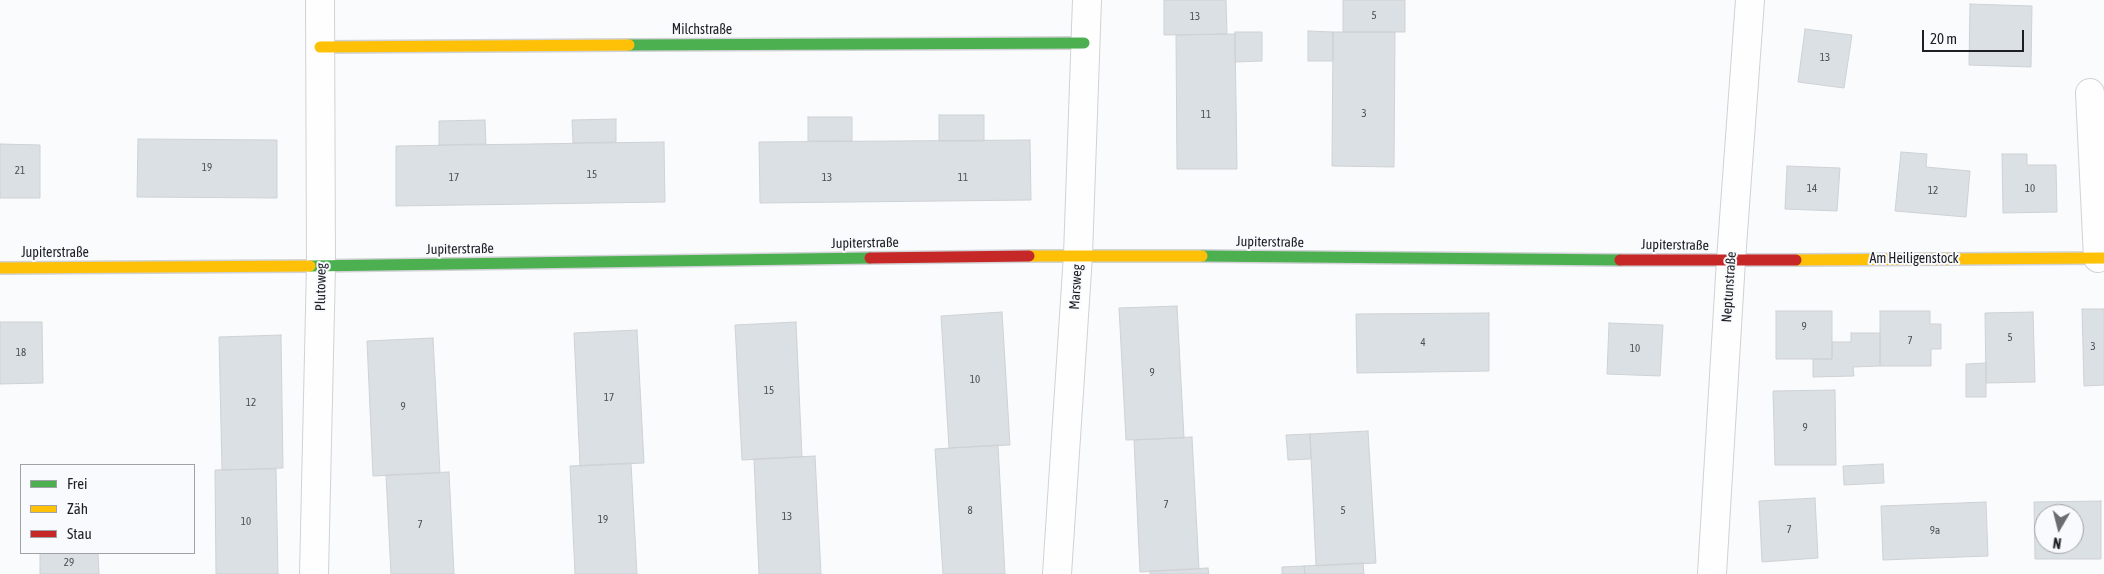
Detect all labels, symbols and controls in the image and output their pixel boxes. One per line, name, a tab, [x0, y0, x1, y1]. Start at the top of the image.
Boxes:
house number: 5	[1371, 9, 1377, 23]
house number: 13	[1190, 10, 1200, 24]
scale bar	[1924, 20, 2026, 52]
street label: Milchstraße	[672, 22, 732, 38]
text: 20 m	[1930, 30, 1957, 47]
house number: 13	[1820, 51, 1830, 65]
house number: 3	[1361, 107, 1367, 121]
house number: 11	[1201, 108, 1211, 122]
house number: 19	[202, 161, 212, 175]
house number: 21	[15, 164, 25, 178]
house number: 15	[587, 168, 597, 182]
house number: 17	[449, 171, 459, 185]
house number: 13	[822, 171, 832, 185]
house number: 11	[958, 171, 968, 185]
house number: 14	[1807, 182, 1817, 196]
house number: 10	[2025, 182, 2035, 196]
house number: 12	[1928, 184, 1938, 198]
street label: Jupiterstraße	[1236, 233, 1304, 251]
street label: Jupiterstraße	[831, 234, 899, 252]
street label: Jupiterstraße	[1641, 236, 1709, 254]
street label: Jupiterstraße	[426, 240, 494, 258]
street label: Jupiterstraße	[21, 245, 89, 261]
street label: Neptunstraße	[1718, 251, 1740, 323]
street label: Am Heiligenstock	[1869, 251, 1959, 267]
street label: Plutoweg	[312, 263, 330, 311]
street label: Marsweg	[1066, 264, 1086, 310]
house number: 9	[1801, 320, 1807, 334]
house number: 5	[2007, 331, 2013, 345]
house number: 7	[1907, 334, 1913, 348]
house number: 4	[1420, 336, 1426, 350]
house number: 3	[2090, 340, 2096, 354]
house number: 10	[1630, 342, 1640, 356]
house number: 18	[16, 346, 26, 360]
house number: 9	[1149, 366, 1155, 380]
house number: 10	[970, 373, 980, 387]
house number: 15	[764, 384, 774, 398]
house number: 17	[604, 391, 614, 405]
house number: 12	[246, 396, 256, 410]
house number: 9	[400, 400, 406, 414]
house number: 9	[1802, 421, 1808, 435]
legend	[20, 464, 195, 554]
text: Frei	[67, 475, 87, 492]
house number: 7	[1163, 498, 1169, 512]
text: Zäh	[67, 500, 88, 517]
house number: 8	[967, 504, 973, 518]
house number: 5	[1340, 504, 1346, 518]
north arrow	[2034, 504, 2084, 554]
house number: 13	[782, 510, 792, 524]
house number: 19	[598, 513, 608, 527]
house number: 10	[241, 515, 251, 529]
house number: 7	[417, 518, 423, 532]
house number: 7	[1786, 523, 1792, 537]
house number: 9a	[1930, 524, 1940, 538]
text: Stau	[67, 525, 92, 542]
text: N	[2052, 534, 2062, 551]
house number: 29	[64, 556, 74, 570]

